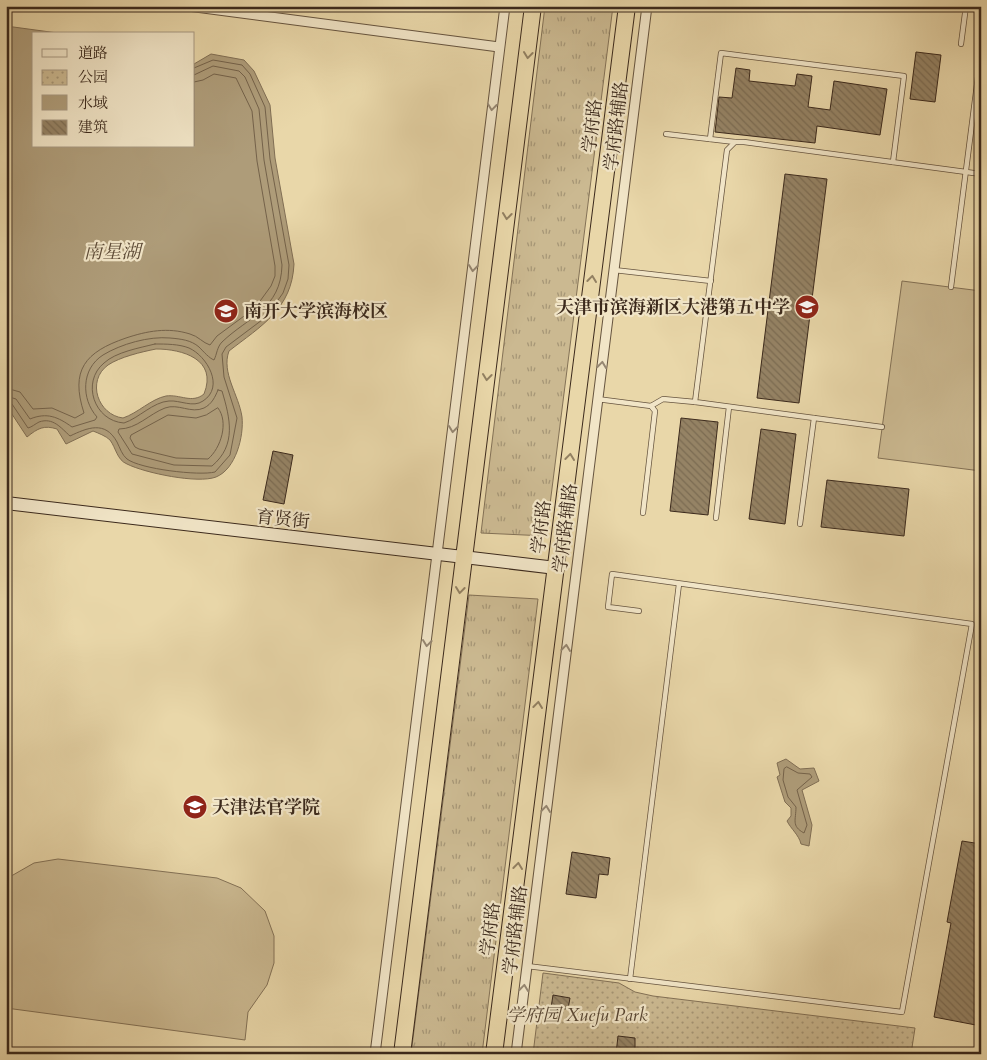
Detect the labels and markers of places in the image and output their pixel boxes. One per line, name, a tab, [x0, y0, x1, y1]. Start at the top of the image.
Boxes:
school or university icon: 天津市滨海新区大港第五中学	[794, 294, 820, 320]
place label: 天津市滨海新区大港第五中学	[556, 295, 790, 320]
school or university icon: 南开大学滨海校区	[213, 298, 239, 324]
place label: 南开大学滨海校区	[244, 299, 388, 324]
school or university icon: 天津法官学院	[182, 794, 208, 820]
place label: 天津法官学院	[212, 795, 320, 820]

